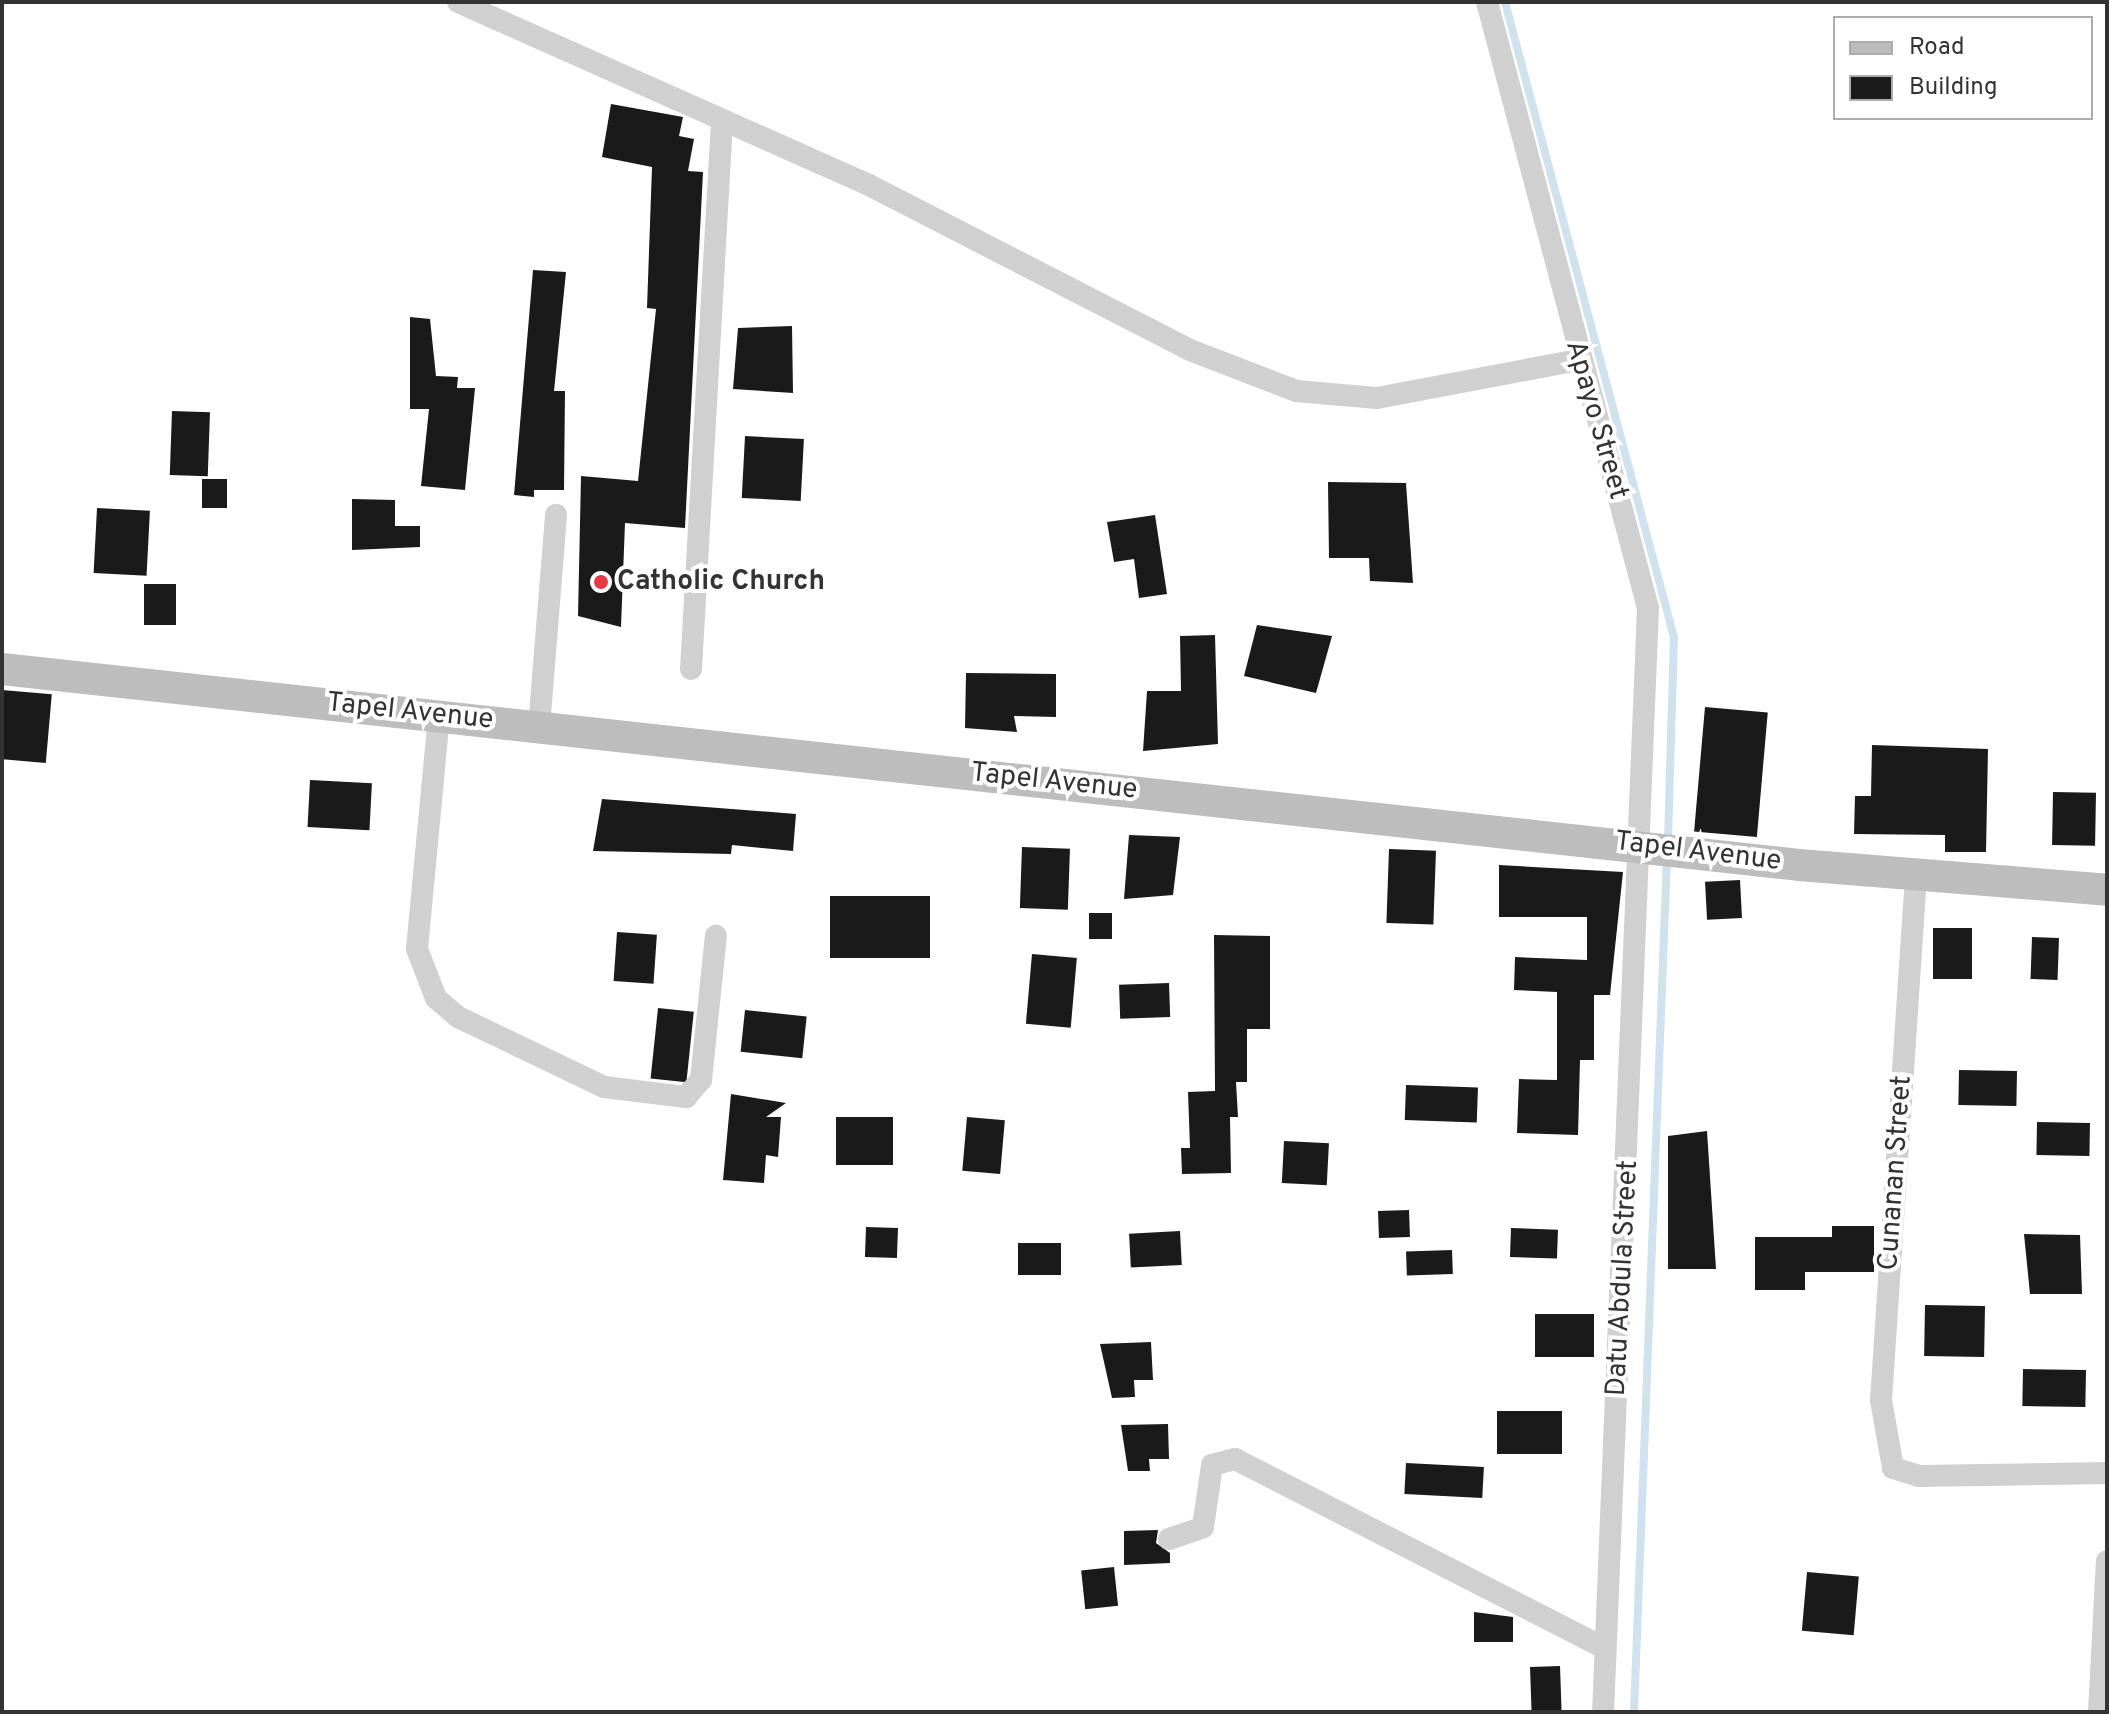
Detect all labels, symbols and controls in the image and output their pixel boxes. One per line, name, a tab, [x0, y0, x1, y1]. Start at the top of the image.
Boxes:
legend	[1833, 16, 2093, 120]
text: Road	[1909, 33, 1965, 63]
text: Building	[1909, 73, 1998, 103]
street label: Apayo Street	[1557, 337, 1635, 503]
place label: Catholic Church	[617, 565, 825, 599]
marker: Catholic Church	[592, 573, 610, 591]
street label: Tapel Avenue	[324, 686, 496, 738]
street label: Tapel Avenue	[968, 756, 1140, 808]
street label: Tapel Avenue	[1612, 825, 1784, 879]
street label: Cunanan Street	[1872, 1074, 1920, 1272]
street label: Datu Abdula Street	[1600, 1159, 1646, 1397]

